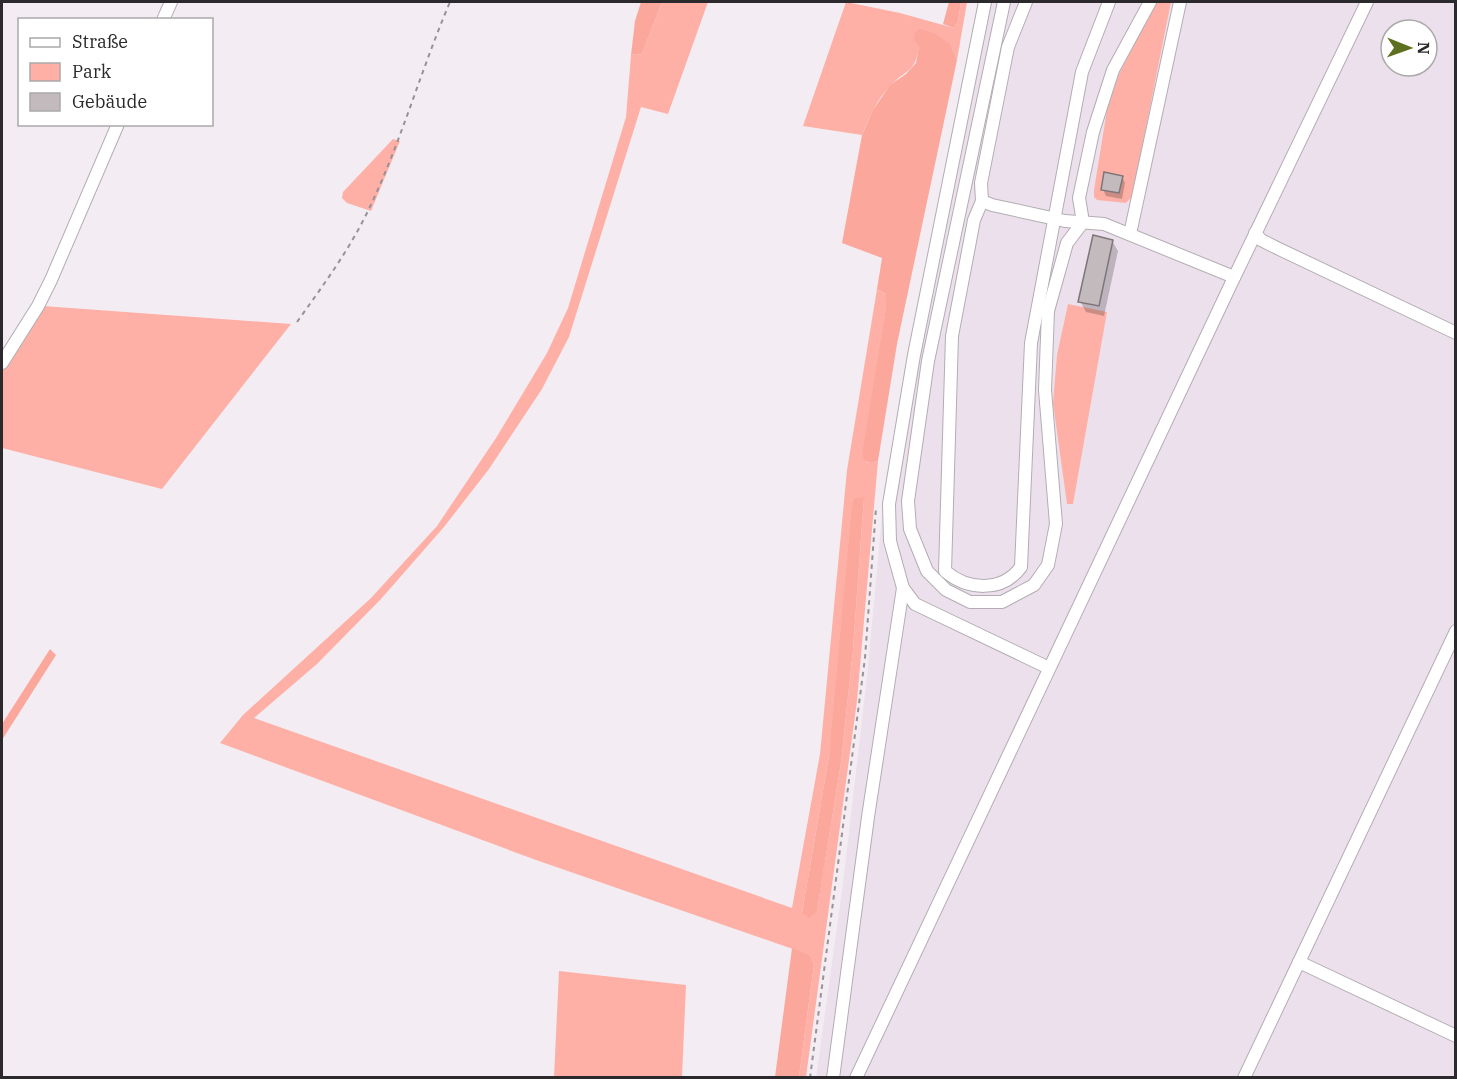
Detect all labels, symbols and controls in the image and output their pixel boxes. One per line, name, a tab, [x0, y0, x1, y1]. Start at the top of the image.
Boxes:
legend	[18, 18, 213, 126]
north arrow	[1379, 18, 1439, 78]
text: Straße	[72, 30, 128, 53]
text: N	[1414, 42, 1434, 55]
text: Park	[72, 60, 112, 83]
text: Gebäude	[72, 90, 147, 113]

